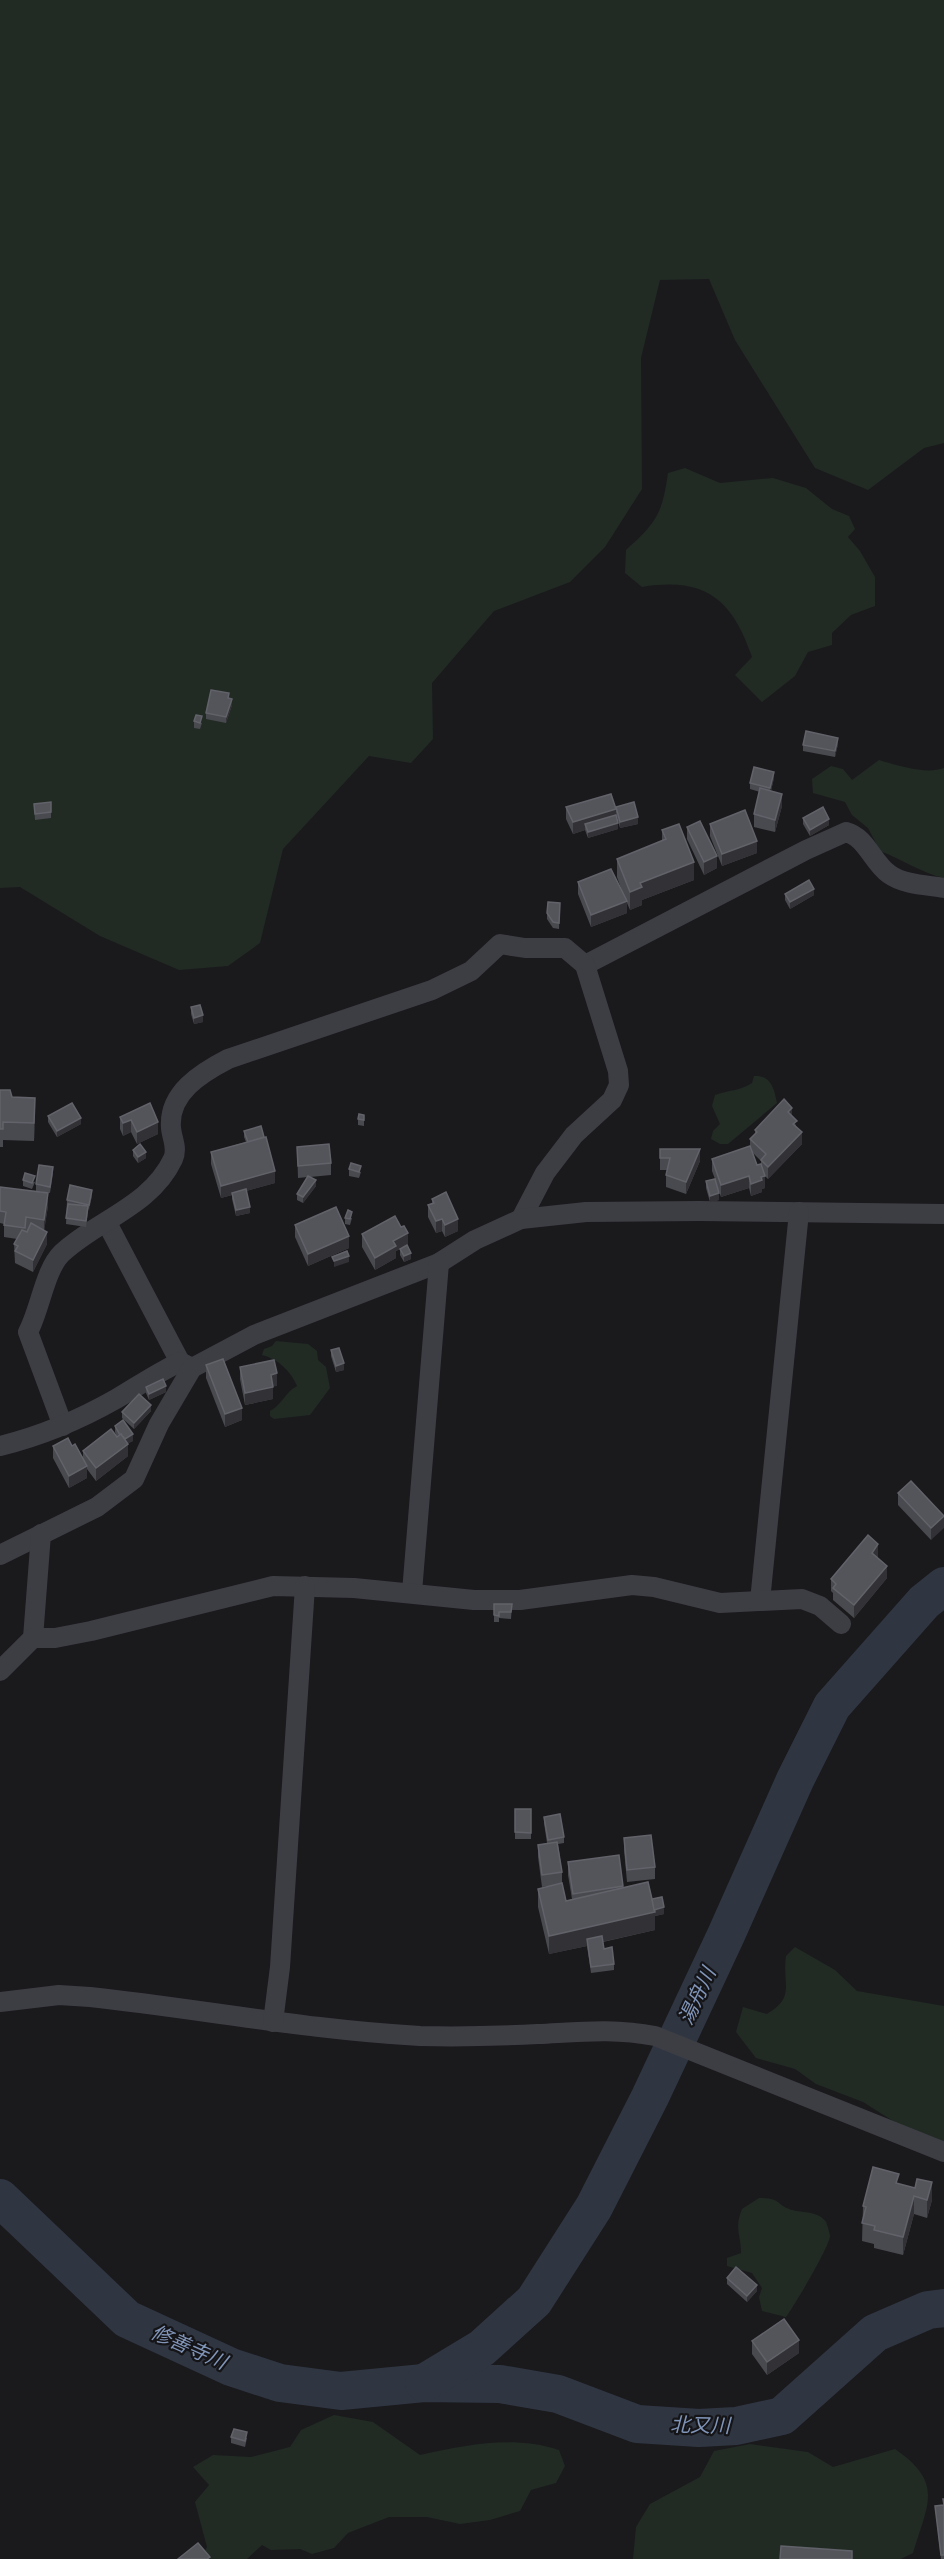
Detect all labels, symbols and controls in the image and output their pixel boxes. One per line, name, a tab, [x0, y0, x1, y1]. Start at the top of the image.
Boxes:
water label: 湯舟川	[673, 1962, 721, 2028]
water label: 修善寺川	[148, 2320, 232, 2375]
water label: 北又川	[670, 2412, 732, 2438]

